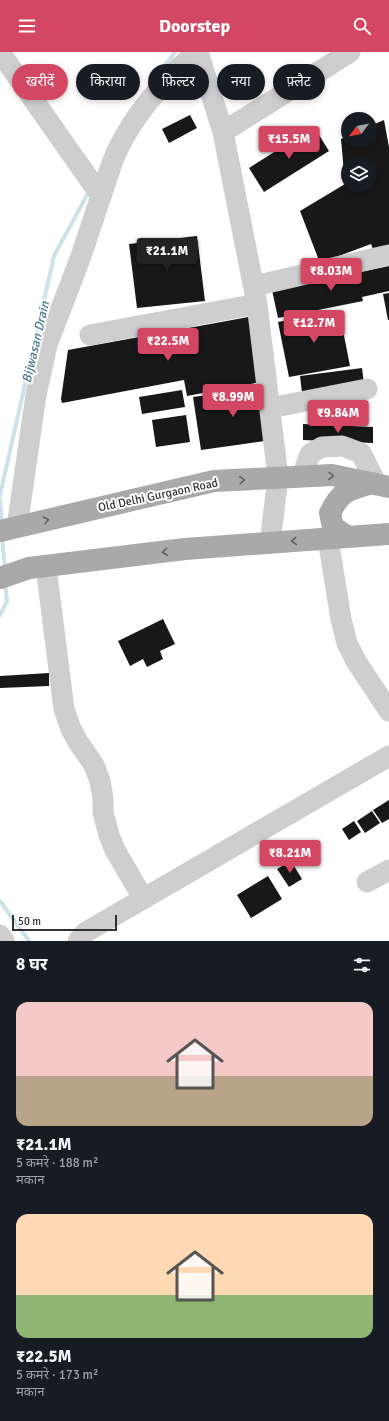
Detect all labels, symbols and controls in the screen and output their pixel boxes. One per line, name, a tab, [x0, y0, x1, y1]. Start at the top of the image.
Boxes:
icon: menu	[16, 15, 38, 37]
text: Doorstep	[159, 15, 230, 37]
icon: search	[351, 15, 373, 37]
chip: खरीदें	[12, 64, 68, 100]
chip: किराया	[76, 64, 140, 100]
chip: फ़िल्टर	[148, 64, 209, 100]
chip: नया	[217, 64, 265, 100]
chip: फ़्लैट	[273, 64, 325, 100]
north arrow	[341, 112, 377, 148]
map controls	[341, 112, 377, 192]
pin: ₹15.5M	[256, 126, 322, 160]
text: ₹15.5M	[268, 131, 310, 147]
button: layers	[341, 156, 377, 192]
pin: ₹21.1M	[134, 238, 200, 272]
text: ₹21.1M	[146, 243, 188, 259]
pin: ₹8.03M	[298, 258, 364, 292]
text: ₹8.03M	[310, 263, 352, 279]
water label: Bijwasan Drain	[19, 299, 53, 385]
pin: ₹12.7M	[281, 310, 347, 344]
text: ₹12.7M	[293, 315, 335, 331]
pin: ₹22.5M	[135, 328, 201, 362]
text: ₹22.5M	[147, 333, 189, 349]
pin: ₹8.99M	[200, 384, 266, 418]
text: ₹8.99M	[212, 389, 254, 405]
pin: ₹9.84M	[305, 400, 371, 434]
text: ₹9.84M	[317, 405, 359, 421]
one-way arrow	[328, 472, 334, 481]
street label: Old Delhi Gurgaon Road	[97, 475, 219, 516]
one-way arrow	[239, 475, 245, 484]
one-way arrow	[43, 516, 50, 525]
one-way arrow	[291, 537, 297, 546]
one-way arrow	[162, 547, 168, 556]
pin: ₹8.21M	[257, 840, 323, 874]
text: ₹8.21M	[269, 845, 311, 861]
scale bar	[12, 913, 117, 932]
text: 50 m	[18, 915, 41, 928]
text: 8 घर	[16, 954, 47, 975]
icon: filters	[351, 954, 373, 976]
icon: home	[159, 1028, 231, 1100]
text: ₹21.1M	[16, 1134, 72, 1155]
text: 5 कमरे · 188 m²	[16, 1155, 98, 1171]
text: मकान	[16, 1172, 44, 1188]
icon: home	[159, 1240, 231, 1312]
text: ₹22.5M	[16, 1346, 72, 1367]
text: 5 कमरे · 173 m²	[16, 1367, 98, 1383]
text: मकान	[16, 1384, 44, 1400]

